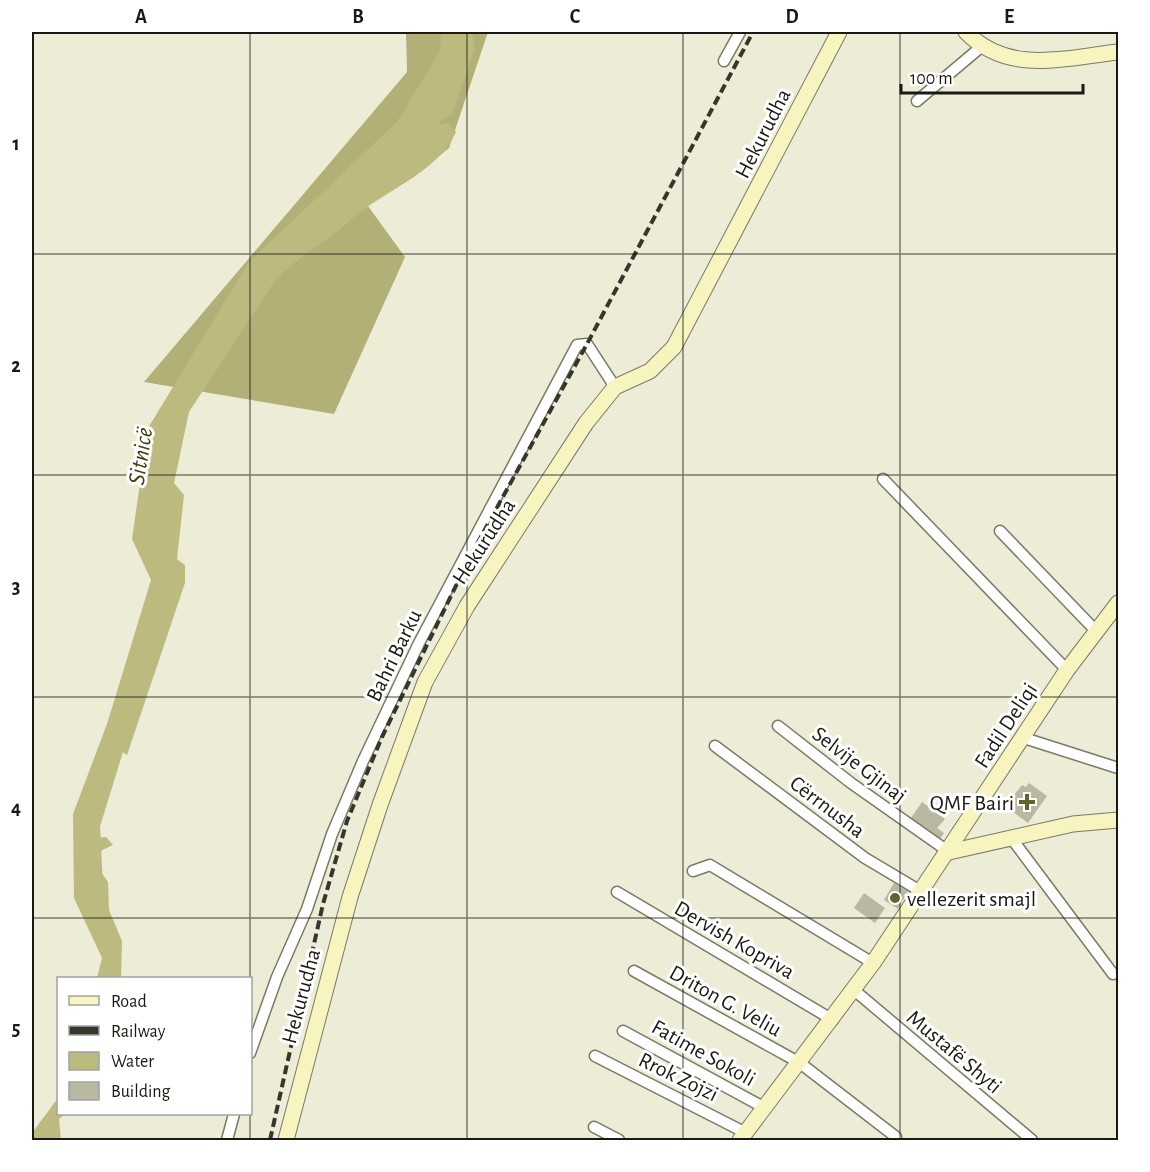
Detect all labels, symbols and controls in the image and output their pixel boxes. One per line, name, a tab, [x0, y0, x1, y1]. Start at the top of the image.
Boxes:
text: A	[135, 7, 147, 27]
text: B	[352, 7, 364, 27]
text: C	[570, 7, 581, 27]
text: D	[785, 7, 799, 27]
text: E	[1004, 7, 1014, 27]
scale bar	[901, 57, 1082, 95]
text: 100 m	[910, 70, 953, 88]
street label: Hekurudha	[731, 85, 795, 182]
text: 1	[12, 134, 20, 154]
text: 2	[11, 356, 21, 376]
water label: Sitnicë	[125, 426, 157, 486]
street label: Hekurudha	[448, 495, 520, 588]
text: 3	[12, 577, 20, 597]
street label: Bahri Barku	[362, 606, 426, 705]
street label: Fadil Deliqi	[970, 679, 1041, 772]
street label: Selvije Gjinaj	[808, 722, 911, 807]
street label: Cërrnusha	[786, 772, 869, 842]
place label: QMF Bairi	[930, 792, 1014, 814]
marker: QMF Bairi	[1018, 793, 1036, 811]
text: 4	[11, 798, 21, 818]
place label: vellezerit smajl	[907, 888, 1036, 910]
marker: vellezerit smajl	[888, 891, 902, 905]
street label: Dervish Kopriva	[671, 897, 798, 983]
street label: Hekurudha	[278, 947, 324, 1046]
street label: Driton G. Veliu	[666, 961, 785, 1041]
legend	[57, 977, 252, 1115]
text: Road	[111, 993, 147, 1011]
street label: Mustafë Shyti	[903, 1006, 1006, 1098]
street label: Fatime Sokoli	[648, 1015, 759, 1090]
text: 5	[12, 1019, 20, 1039]
text: Railway	[111, 1023, 166, 1041]
street label: Rrok Zojzi	[635, 1048, 722, 1106]
text: Water	[111, 1053, 154, 1071]
text: Building	[111, 1083, 171, 1101]

